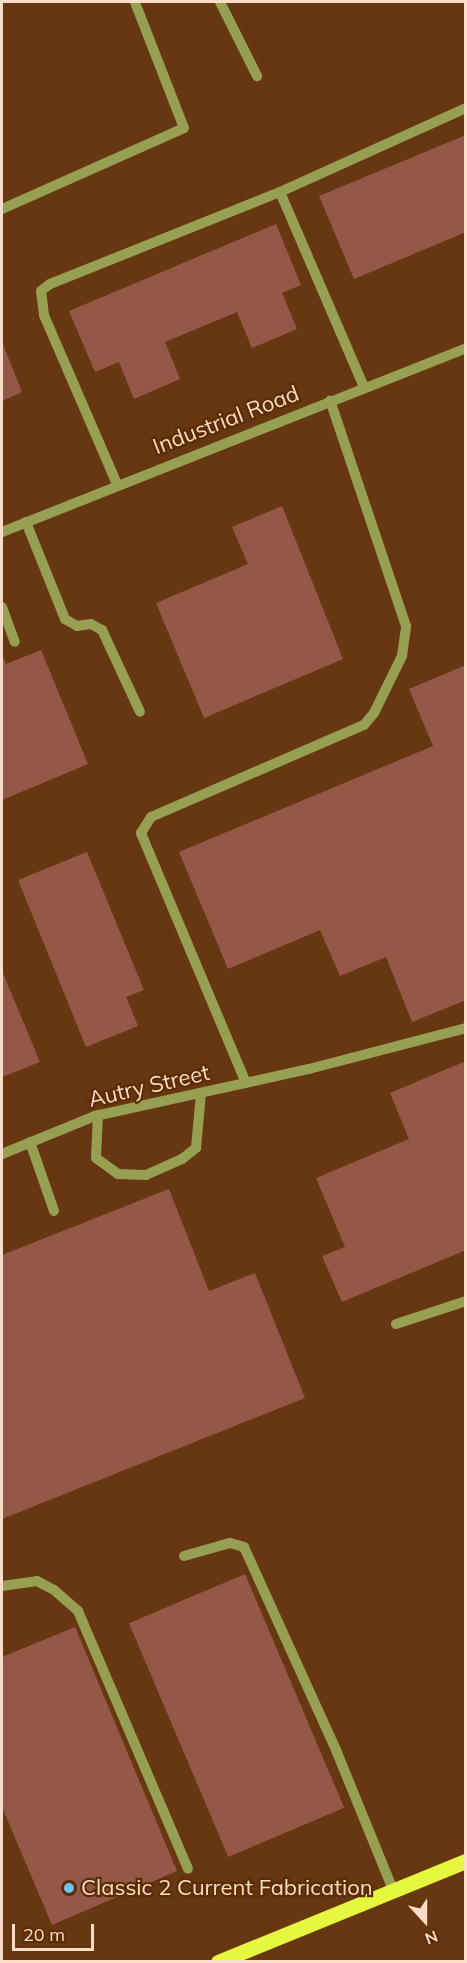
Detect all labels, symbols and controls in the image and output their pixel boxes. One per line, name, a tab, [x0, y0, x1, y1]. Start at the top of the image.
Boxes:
street label: Industrial Road	[149, 380, 303, 460]
street label: Autry Street	[86, 1059, 212, 1113]
place label: Classic 2 Current Fabrication	[81, 1875, 373, 1901]
marker: Classic 2 Current Fabrication	[62, 1881, 76, 1895]
north arrow	[395, 1891, 455, 1951]
scale bar	[15, 1912, 98, 1950]
text: 20 m	[23, 1923, 65, 1946]
text: N	[422, 1926, 441, 1949]

